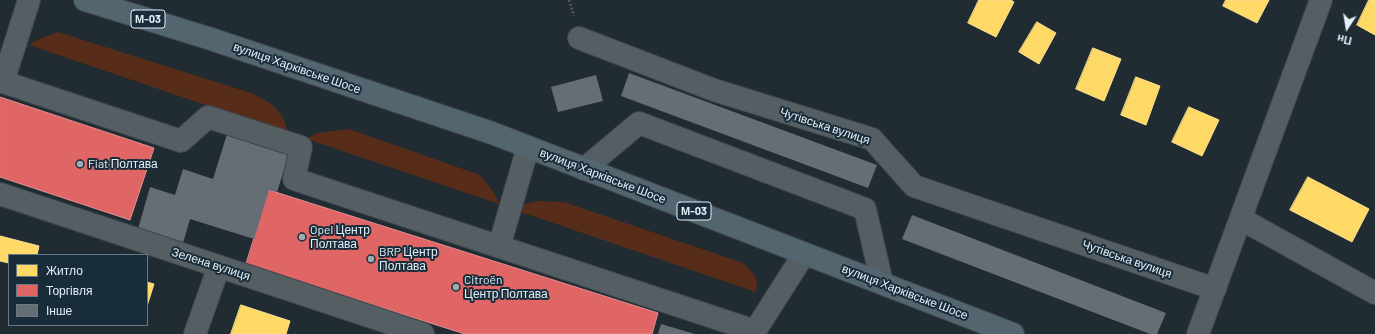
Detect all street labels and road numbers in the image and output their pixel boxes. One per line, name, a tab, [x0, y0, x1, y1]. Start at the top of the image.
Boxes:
road number: М-03	[131, 10, 165, 28]
street label: вулиця Харківське Шосе	[231, 39, 363, 97]
street label: Чутівська вулиця	[778, 105, 872, 147]
street label: вулиця Харківське Шосе	[538, 145, 668, 207]
road number: М-03	[677, 202, 711, 220]
street label: Чутівська вулиця	[1080, 237, 1174, 281]
street label: Зелена вулиця	[170, 245, 252, 283]
street label: вулиця Харківське Шосе	[840, 261, 970, 323]

